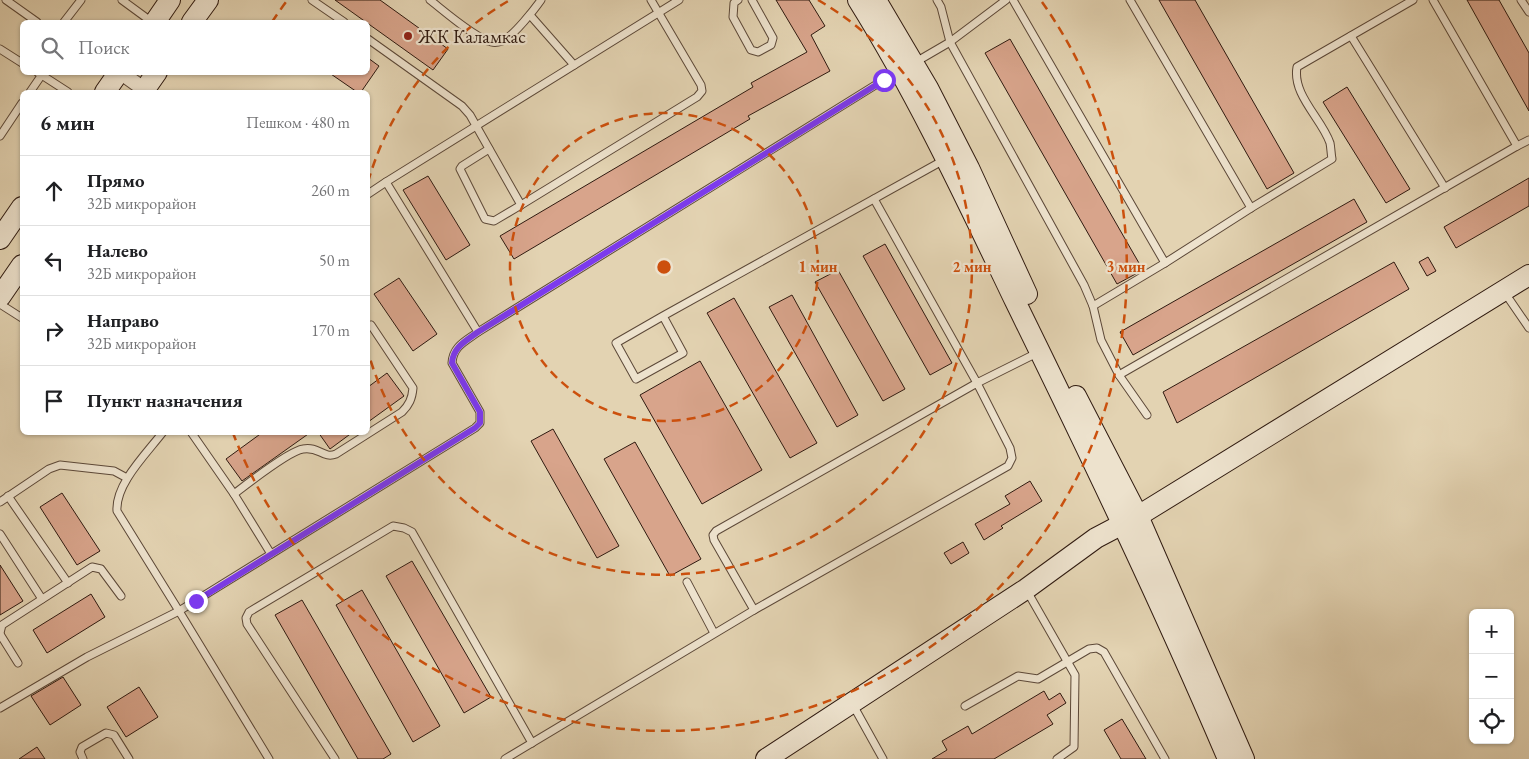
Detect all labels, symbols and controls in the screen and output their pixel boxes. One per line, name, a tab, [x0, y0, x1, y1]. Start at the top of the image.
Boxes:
search box	[20, 20, 370, 75]
place label: ЖК Каламкас	[417, 24, 526, 49]
marker: ЖК Каламкас	[402, 30, 414, 42]
icon: search	[38, 34, 66, 62]
text: Поиск	[78, 35, 130, 60]
route start	[873, 69, 896, 92]
text: 6 мин	[40, 109, 95, 136]
text: Пешком · 480 m	[246, 112, 350, 133]
text: Прямо	[87, 168, 145, 193]
icon: ahead	[40, 177, 68, 205]
text: 260 m	[311, 180, 350, 201]
text: 32Б микрорайон	[87, 193, 196, 214]
text: Налево	[87, 238, 148, 263]
icon: left	[40, 247, 68, 275]
text: 50 m	[319, 250, 350, 271]
text: 1 мин	[798, 257, 838, 276]
text: 2 мин	[952, 257, 992, 276]
text: 3 мин	[1106, 257, 1146, 276]
centre of rings	[655, 258, 673, 276]
text: 32Б микрорайон	[87, 263, 196, 284]
text: Направо	[87, 308, 159, 333]
icon: right	[40, 317, 68, 345]
text: 170 m	[311, 320, 350, 341]
text: 32Б микрорайон	[87, 333, 196, 354]
icon: arrive	[40, 387, 68, 415]
text: Пункт назначения	[87, 388, 243, 413]
route end	[185, 590, 208, 613]
map controls	[1469, 609, 1514, 744]
button: +	[1469, 609, 1514, 654]
button: −	[1469, 654, 1514, 699]
button: locate	[1469, 699, 1514, 744]

